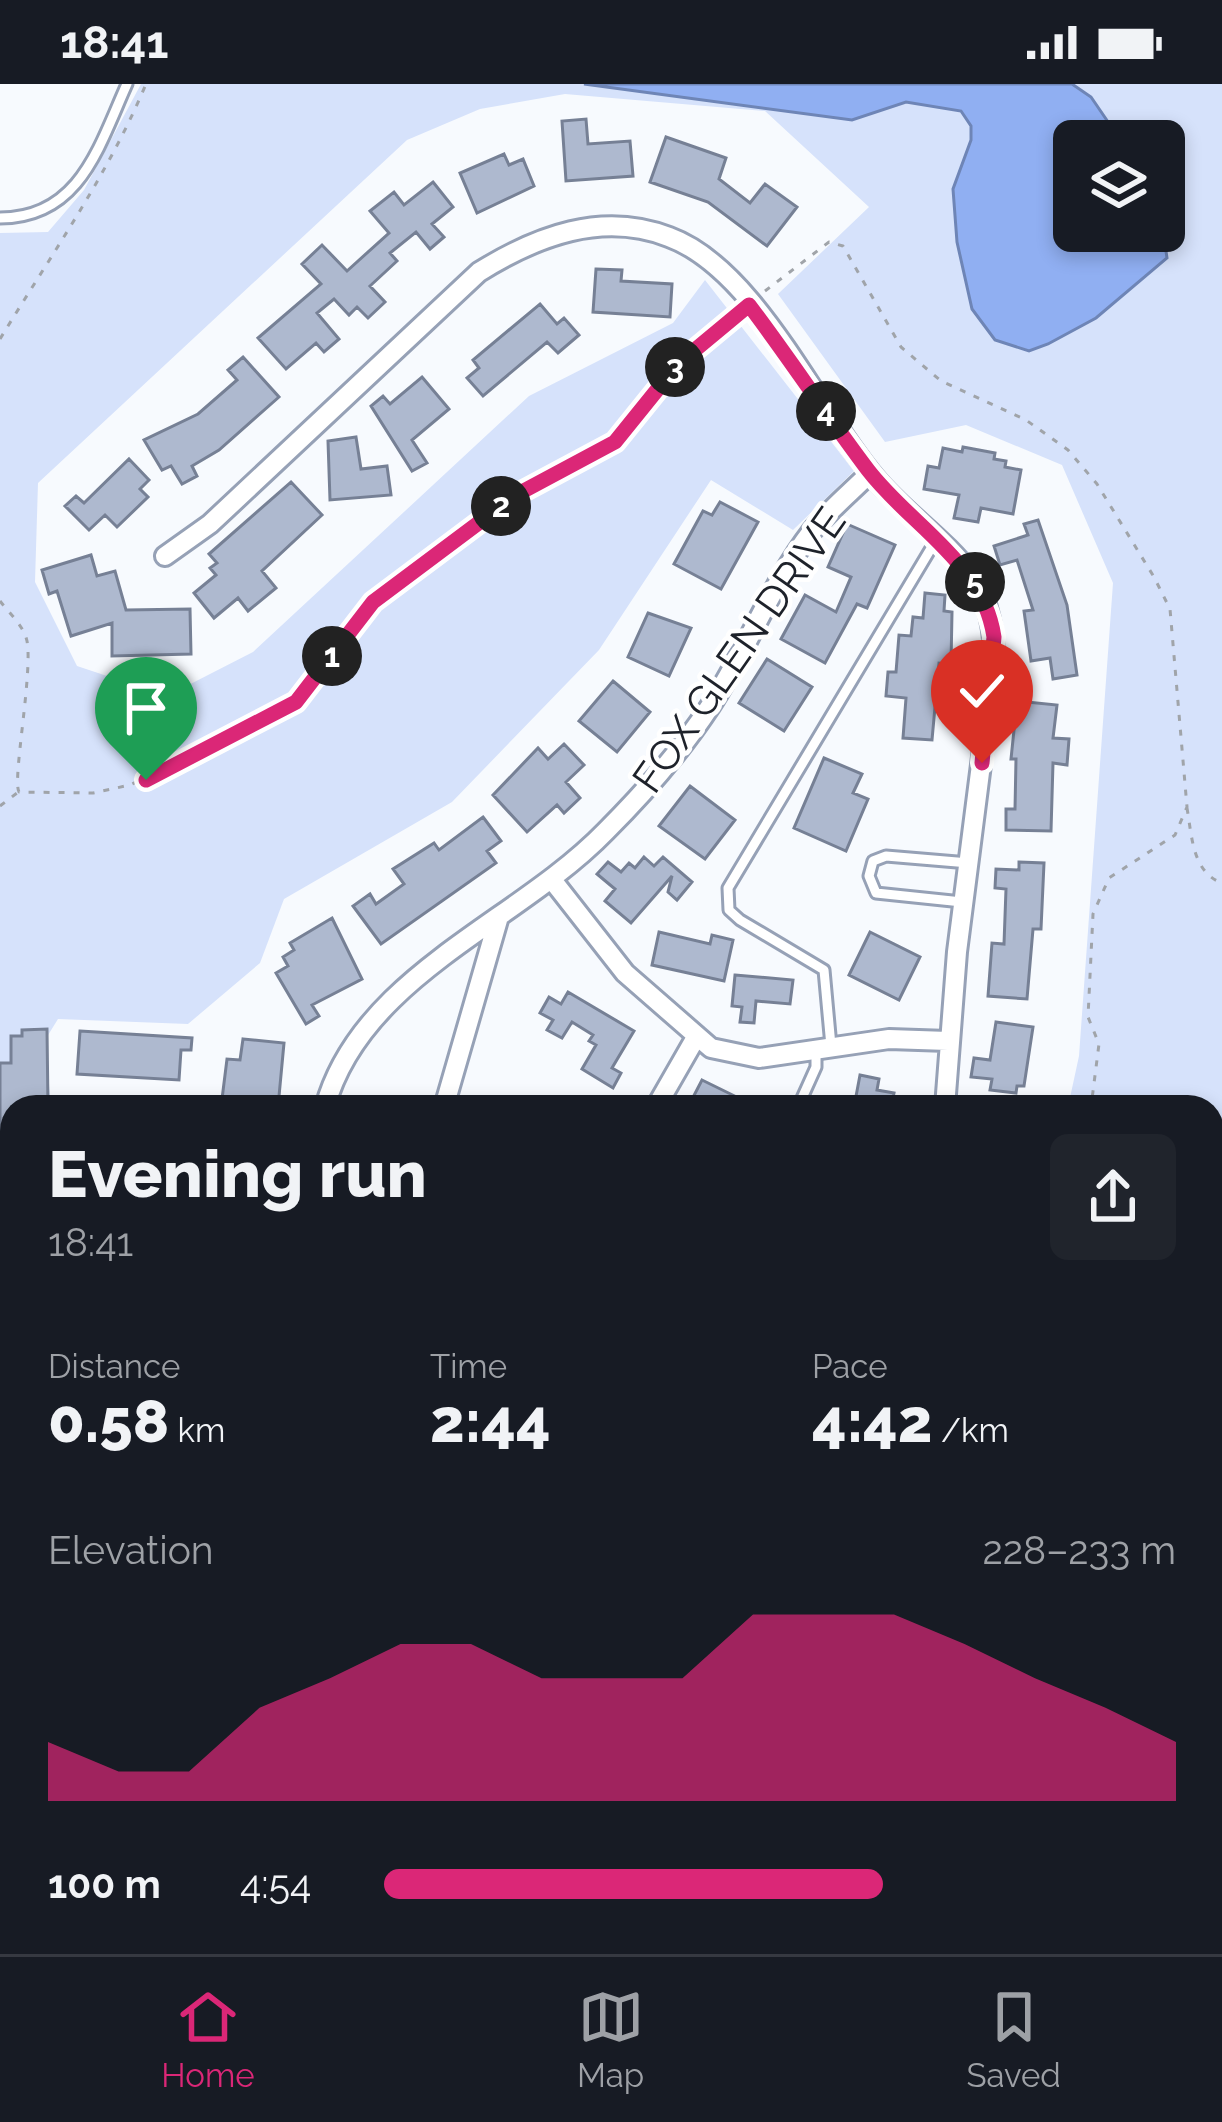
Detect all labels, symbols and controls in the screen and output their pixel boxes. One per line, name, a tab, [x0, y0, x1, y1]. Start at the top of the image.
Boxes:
text: 18:41	[60, 16, 168, 69]
map controls	[1053, 120, 1185, 252]
button: layers	[1053, 120, 1185, 252]
pin: 3	[645, 337, 705, 397]
text: 3	[666, 347, 684, 386]
pin: 4	[796, 381, 856, 441]
text: 4	[817, 391, 835, 430]
pin: 2	[471, 476, 531, 536]
text: 2	[492, 486, 510, 525]
street label: FOX GLEN DRIVE	[622, 498, 856, 802]
pin: 5	[945, 552, 1005, 612]
text: 5	[966, 562, 984, 601]
pin: 1	[302, 626, 362, 686]
text: 1	[324, 636, 340, 675]
pin	[931, 640, 1033, 763]
pin	[95, 657, 197, 780]
icon: check	[949, 658, 1015, 724]
icon: arrive	[113, 675, 179, 741]
button: share	[1050, 1134, 1176, 1260]
text: Evening run	[48, 1135, 427, 1212]
text: 18:41	[48, 1219, 133, 1265]
text: Distance	[48, 1347, 180, 1386]
text: Time	[430, 1347, 507, 1386]
text: Pace	[812, 1347, 888, 1386]
text: 0.58	[48, 1386, 169, 1456]
text: 2:44	[430, 1386, 551, 1456]
text: 4:42	[812, 1386, 933, 1456]
text: km	[169, 1411, 225, 1450]
text: /km	[933, 1411, 1009, 1450]
text: Elevation	[48, 1527, 214, 1573]
text: 228–233 m	[982, 1527, 1176, 1573]
text: 100 m	[48, 1861, 161, 1907]
text: 4:54	[240, 1861, 311, 1907]
tab: Home	[161, 1984, 255, 2095]
tab: Map	[577, 1984, 644, 2095]
tab: Saved	[966, 1984, 1061, 2095]

